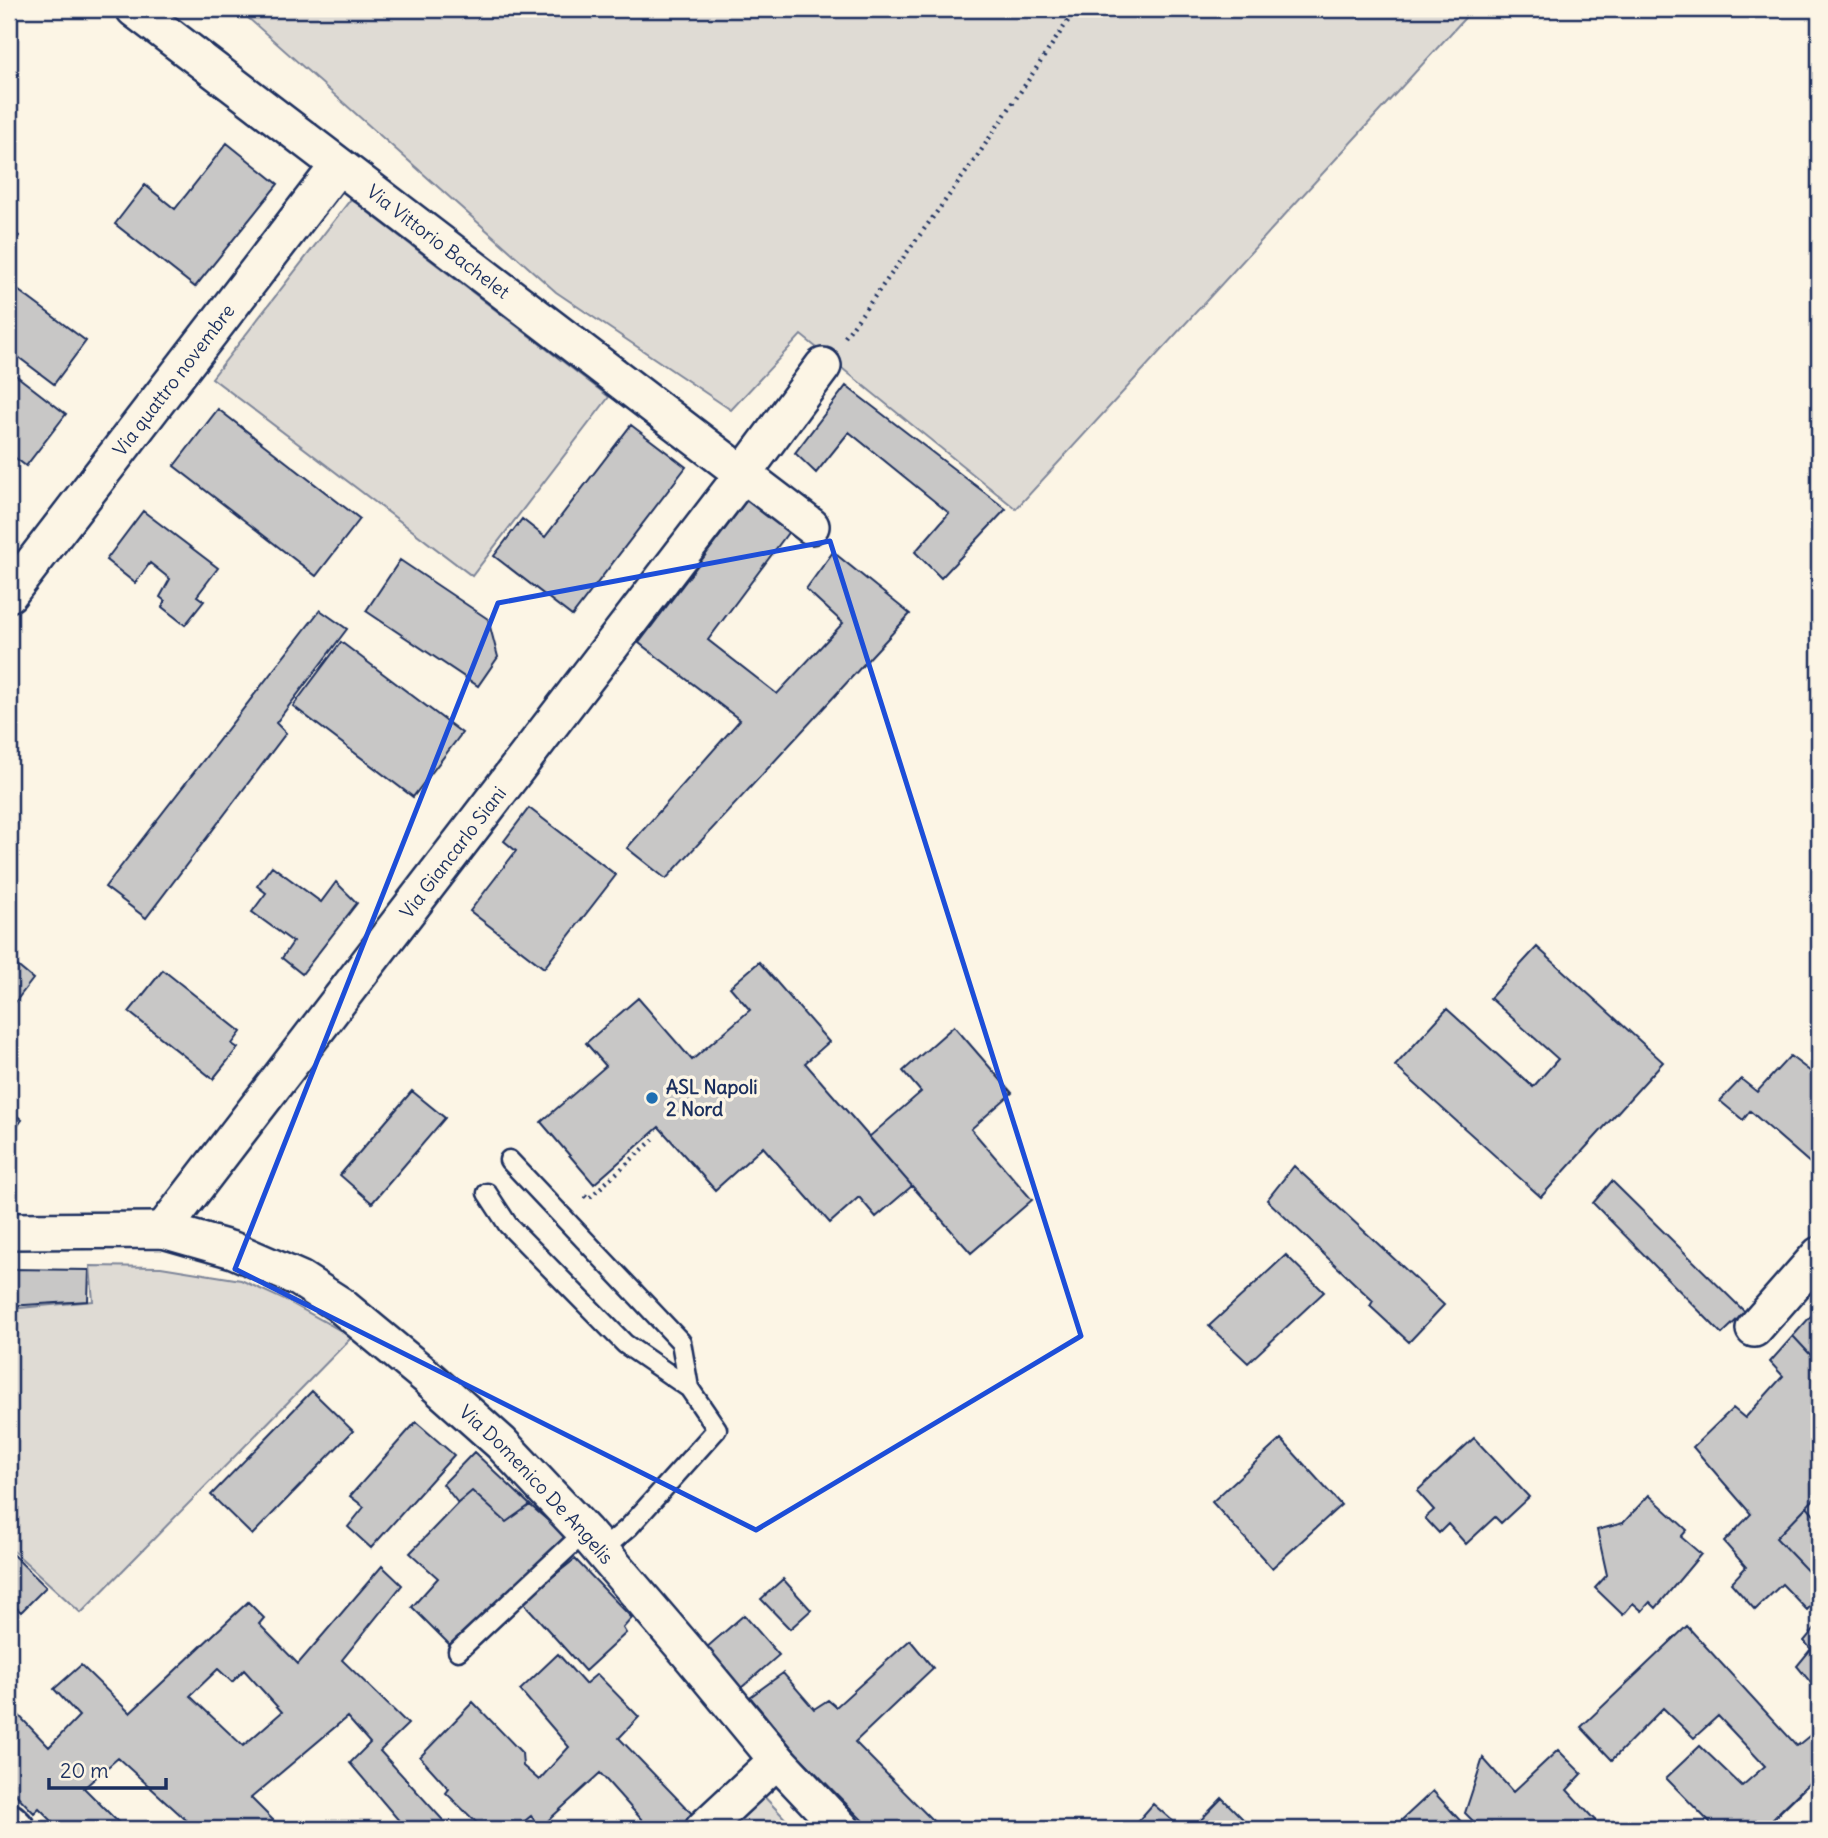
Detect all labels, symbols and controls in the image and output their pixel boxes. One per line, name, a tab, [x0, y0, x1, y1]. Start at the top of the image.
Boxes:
street label: Via Vittorio Bachelet	[362, 179, 515, 304]
street label: Via quattro novembre	[108, 299, 240, 461]
street label: Via Giancarlo Siani	[395, 782, 511, 923]
place label: ASL Napoli 2 Nord	[666, 1075, 757, 1121]
marker: ASL Napoli 2 Nord	[644, 1090, 660, 1106]
street label: Via Domenico De Angelis	[454, 1400, 619, 1569]
scale bar	[49, 1747, 166, 1791]
text: 20 m	[60, 1757, 109, 1784]

